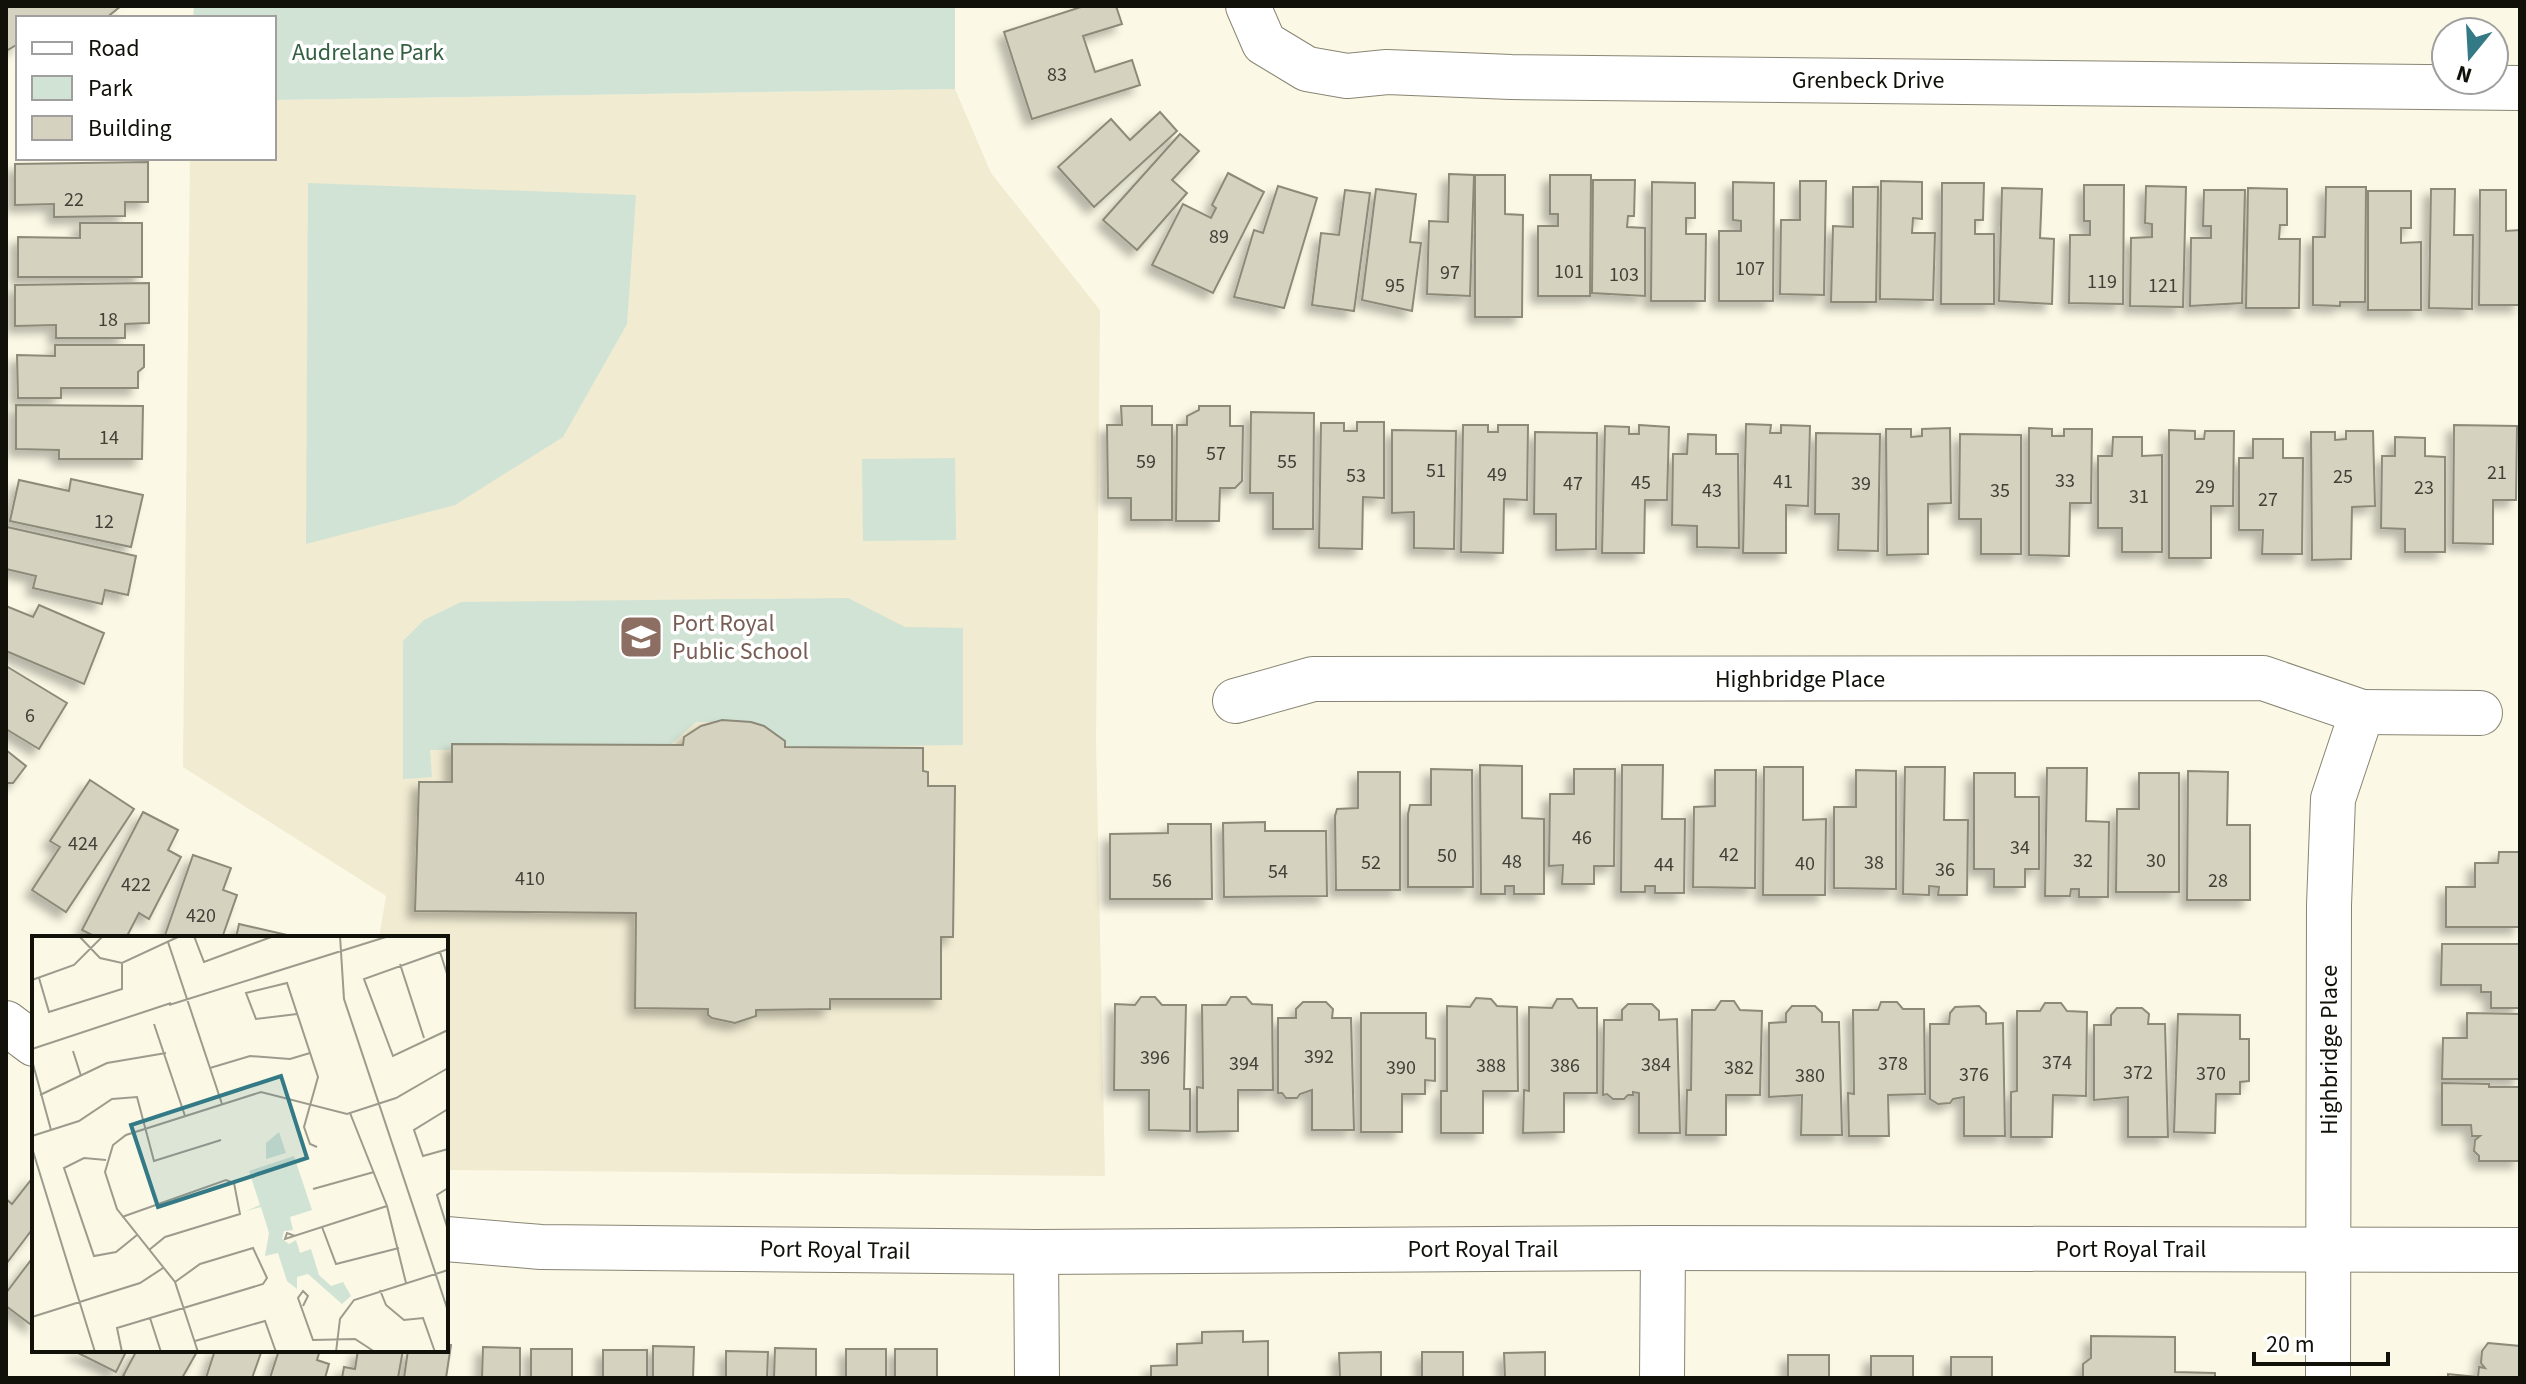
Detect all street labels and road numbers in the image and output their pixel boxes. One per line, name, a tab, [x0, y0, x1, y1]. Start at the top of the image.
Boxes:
street label: Grenbeck Drive	[1792, 63, 1944, 98]
street label: Highbridge Place	[1715, 662, 1885, 697]
street label: Highbridge Place	[2312, 965, 2347, 1135]
street label: Port Royal Trail	[759, 1231, 911, 1269]
street label: Port Royal Trail	[1408, 1232, 1558, 1267]
street label: Port Royal Trail	[2056, 1232, 2206, 1267]

